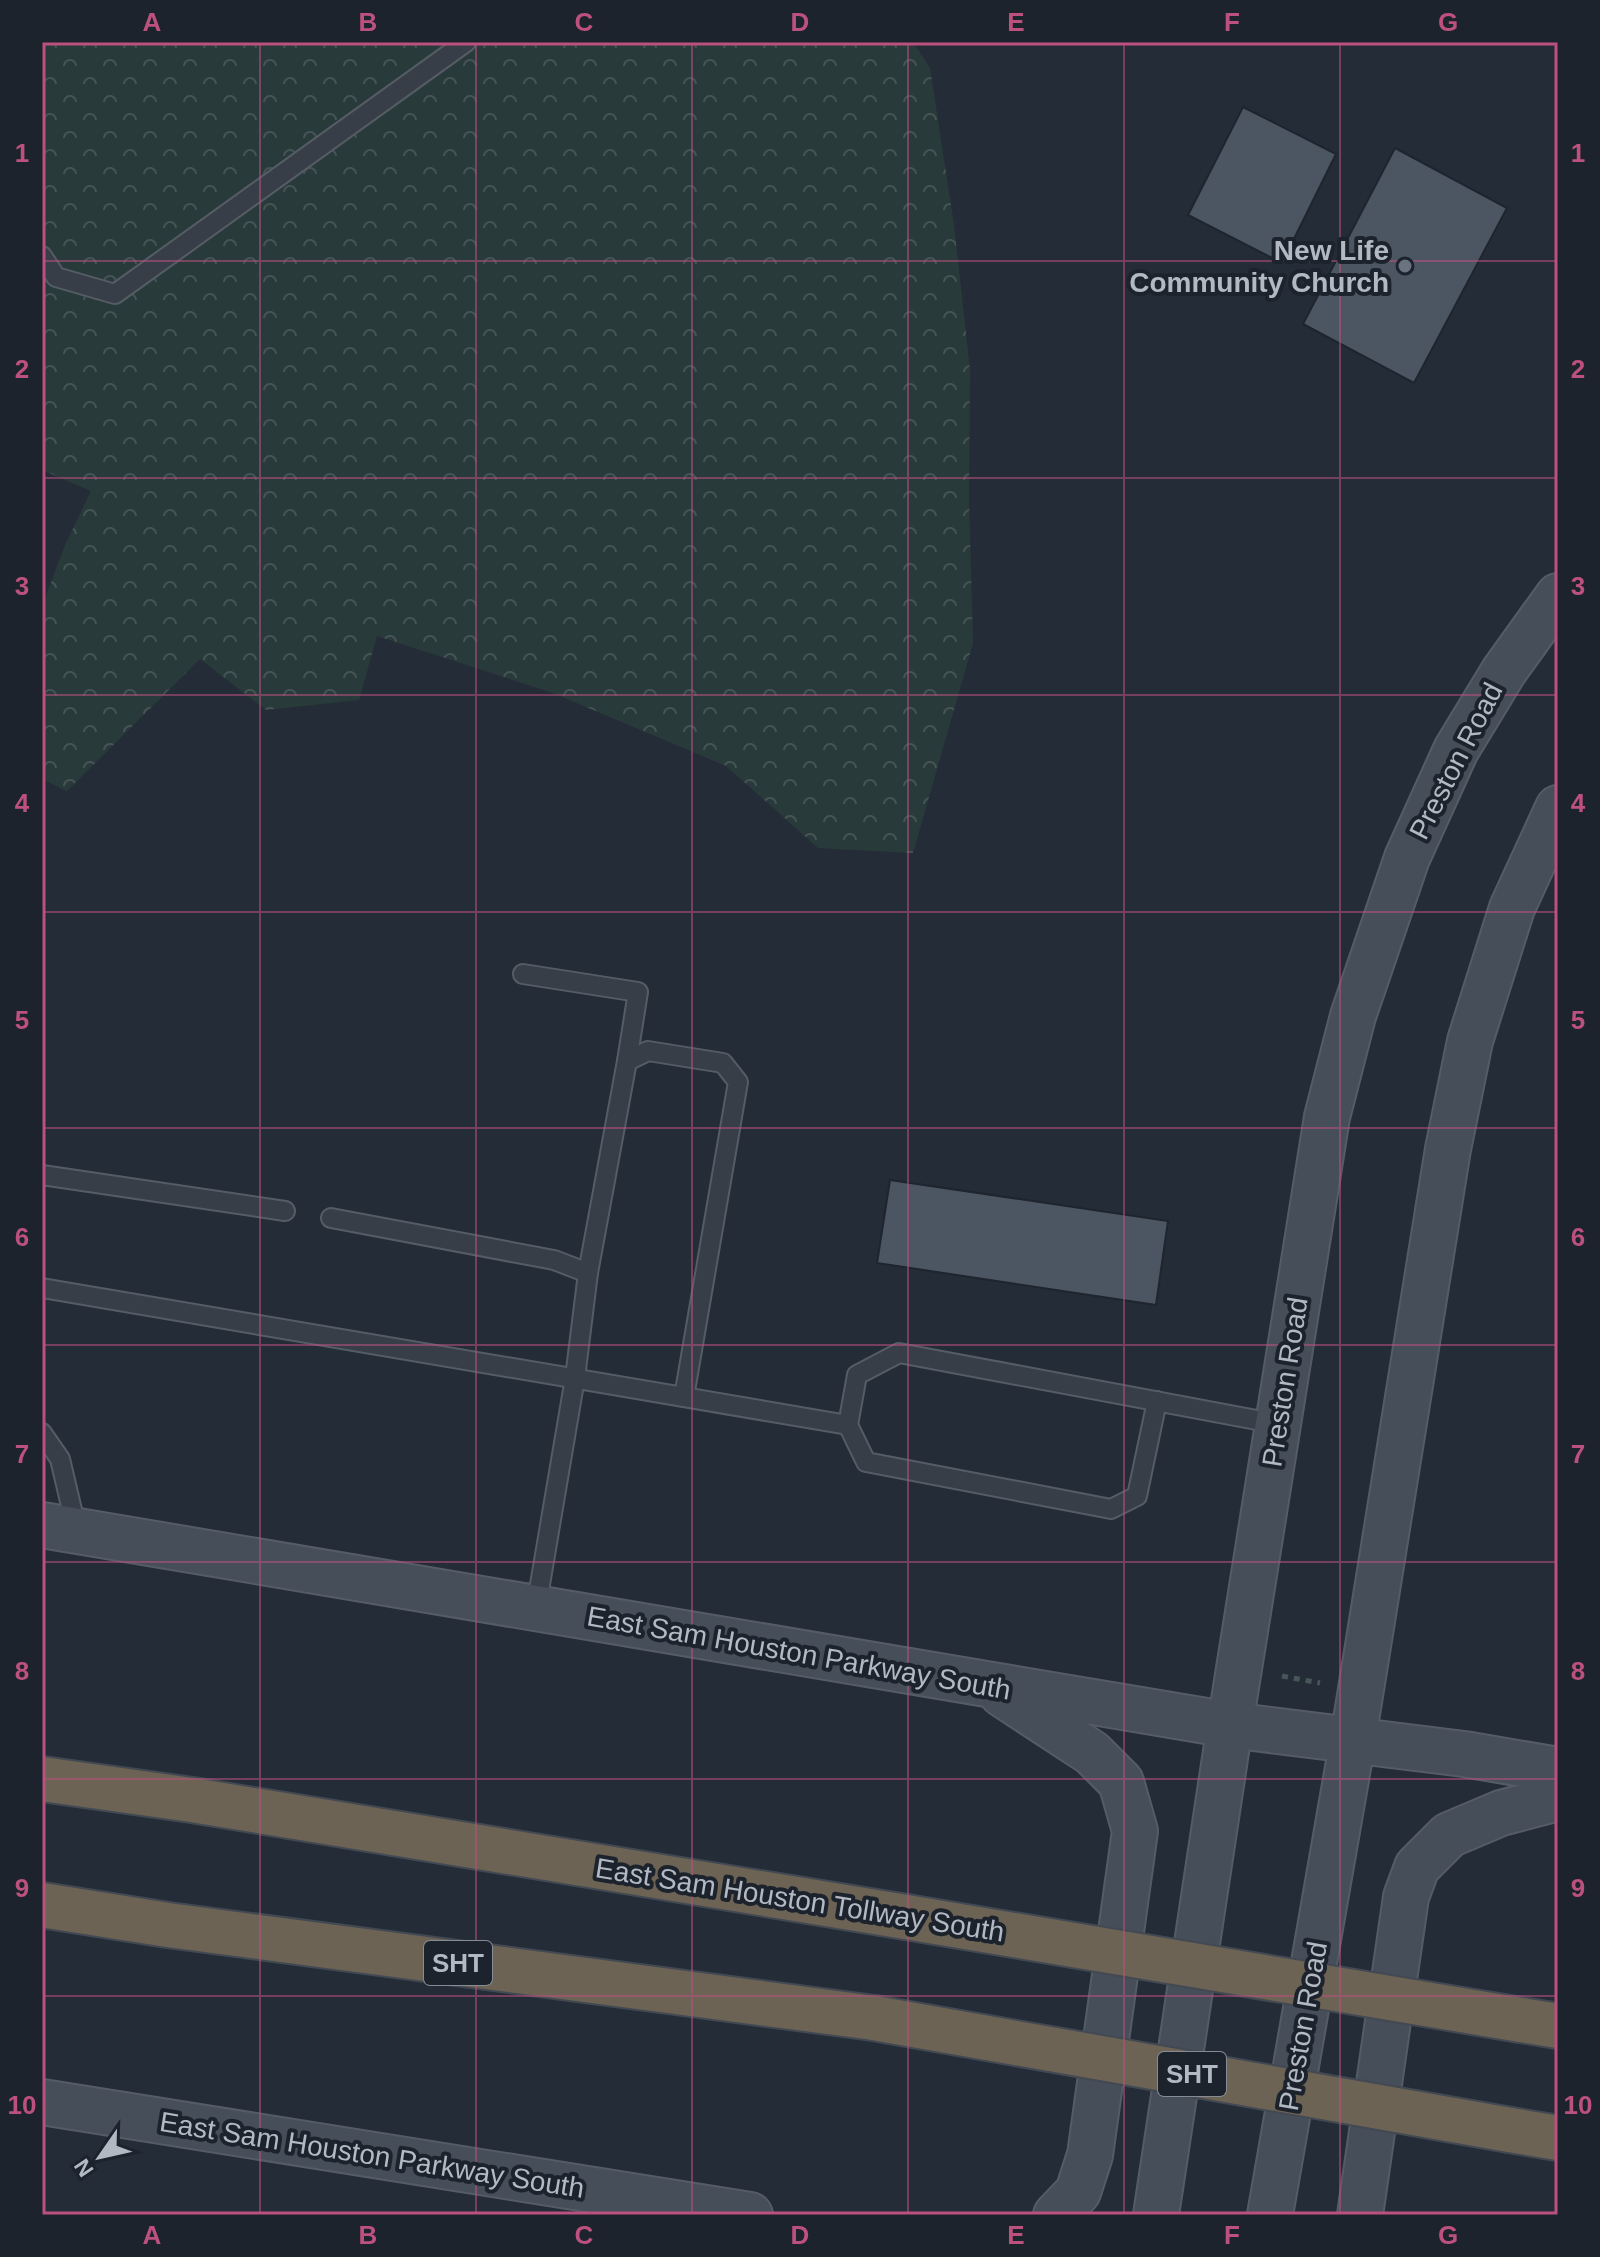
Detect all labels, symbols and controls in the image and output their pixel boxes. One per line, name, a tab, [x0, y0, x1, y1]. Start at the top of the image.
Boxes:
text: A	[143, 7, 162, 37]
text: B	[359, 7, 377, 37]
text: C	[575, 7, 594, 37]
text: D	[791, 7, 809, 37]
text: E	[1007, 7, 1025, 37]
text: F	[1224, 7, 1240, 37]
text: G	[1438, 7, 1458, 37]
text: 1	[15, 138, 29, 168]
text: 1	[1571, 138, 1585, 168]
place label: New Life Community Church	[1129, 235, 1389, 298]
marker: New Life Community Church	[1396, 257, 1414, 275]
text: 2	[15, 354, 29, 384]
text: 2	[1571, 354, 1585, 384]
text: 3	[15, 571, 29, 601]
text: 3	[1571, 571, 1585, 601]
street label: Preston Road	[1403, 678, 1509, 844]
text: 4	[15, 788, 30, 818]
text: 4	[1571, 788, 1586, 818]
text: 5	[15, 1005, 29, 1035]
text: 5	[1571, 1005, 1585, 1035]
text: 6	[15, 1222, 29, 1252]
text: 6	[1571, 1222, 1585, 1252]
street label: Preston Road	[1256, 1295, 1314, 1469]
text: 7	[15, 1439, 29, 1469]
text: 7	[1571, 1439, 1585, 1469]
street label: East Sam Houston Parkway South	[585, 1600, 1013, 1706]
text: 8	[15, 1656, 29, 1686]
text: 8	[1571, 1656, 1585, 1686]
street label: East Sam Houston Tollway South	[593, 1852, 1007, 1948]
text: 9	[15, 1873, 29, 1903]
text: 9	[1571, 1873, 1585, 1903]
street label: Preston Road	[1273, 1939, 1333, 2113]
road number: SHT	[424, 1941, 492, 1985]
road number: SHT	[1158, 2052, 1226, 2096]
text: 10	[8, 2090, 36, 2120]
text: 10	[1564, 2090, 1592, 2120]
street label: East Sam Houston Parkway South	[157, 2106, 587, 2204]
north arrow	[60, 2117, 140, 2197]
text: N	[69, 2154, 99, 2181]
text: A	[143, 2220, 162, 2250]
text: B	[359, 2220, 377, 2250]
text: C	[575, 2220, 594, 2250]
text: D	[791, 2220, 809, 2250]
text: E	[1007, 2220, 1025, 2250]
text: F	[1224, 2220, 1240, 2250]
text: G	[1438, 2220, 1458, 2250]

